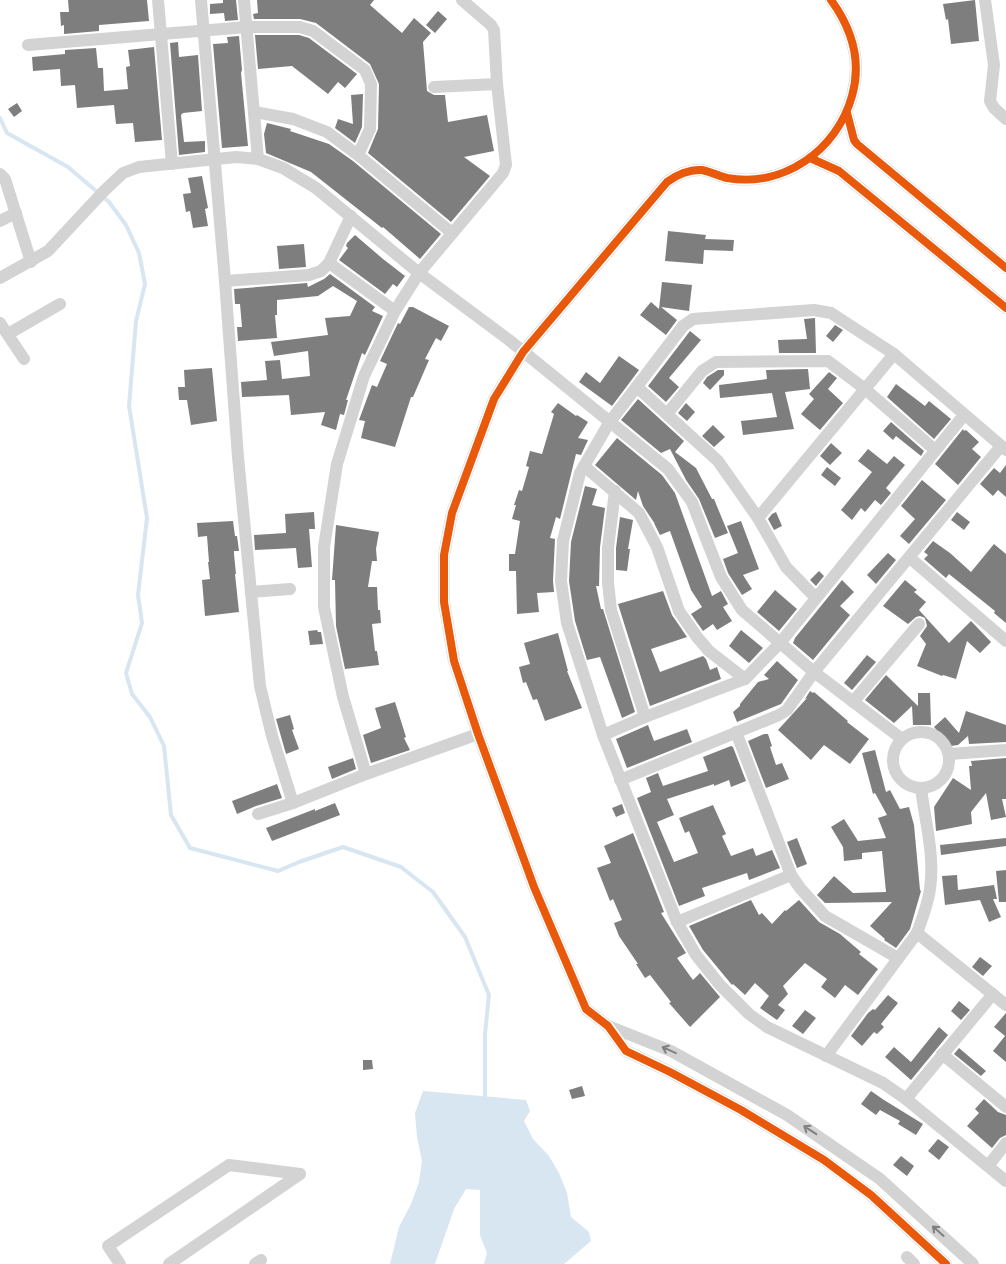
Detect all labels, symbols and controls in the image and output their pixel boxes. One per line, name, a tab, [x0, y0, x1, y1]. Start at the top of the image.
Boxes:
one-way arrow	[662, 1045, 677, 1055]
one-way arrow	[804, 1125, 818, 1135]
one-way arrow	[931, 1225, 944, 1236]

